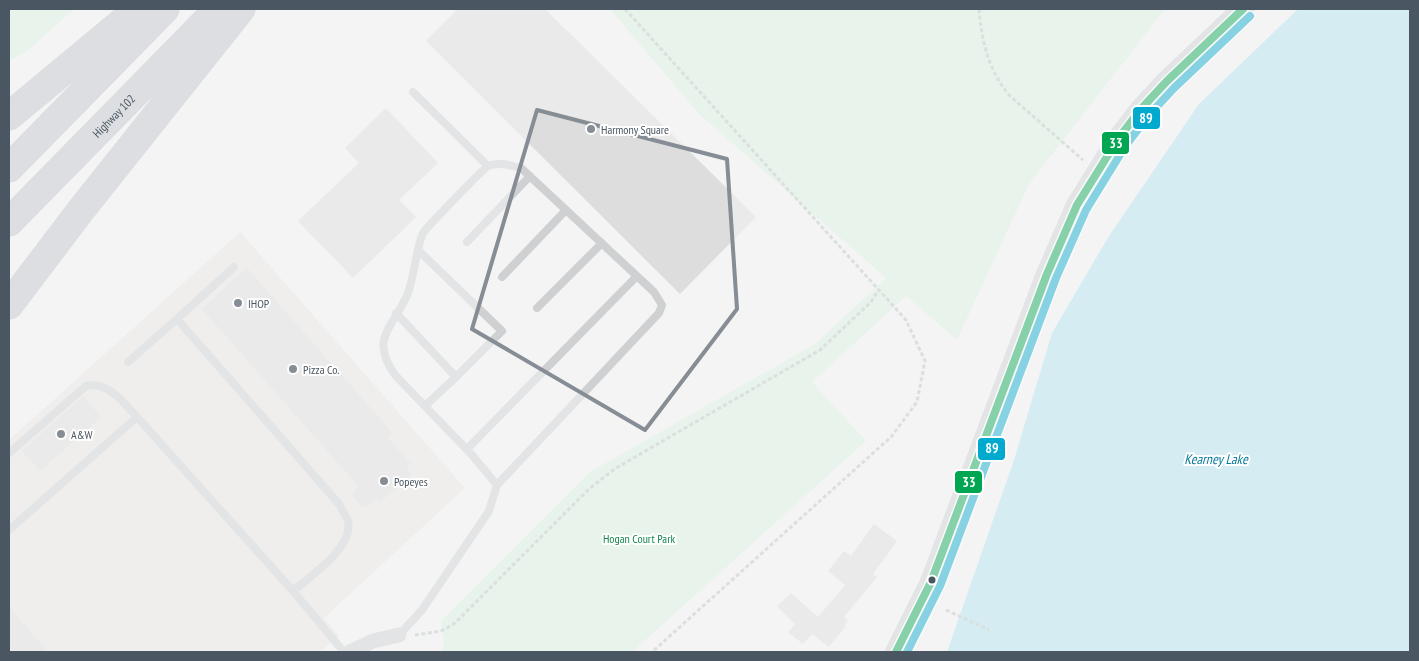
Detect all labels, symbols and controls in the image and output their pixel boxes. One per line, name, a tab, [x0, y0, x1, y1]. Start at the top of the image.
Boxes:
street label: Highway 102	[89, 91, 138, 140]
line badge: 89	[1132, 106, 1161, 130]
text: 89	[1139, 109, 1153, 127]
place label: Harmony Square	[601, 122, 669, 137]
marker: Harmony Square	[585, 123, 597, 135]
line badge: 33	[1101, 131, 1130, 155]
text: 33	[1109, 134, 1123, 152]
place label: IHOP	[248, 296, 270, 311]
marker: IHOP	[232, 297, 244, 309]
place label: Pizza Co.	[303, 362, 339, 377]
marker: Pizza Co.	[287, 363, 299, 375]
place label: A&W	[71, 427, 93, 442]
marker: A&W	[55, 428, 67, 440]
line badge: 89	[977, 437, 1006, 461]
text: 89	[985, 439, 999, 457]
water label: Kearney Lake	[1184, 450, 1249, 468]
line badge: 33	[954, 470, 983, 494]
text: 33	[962, 473, 976, 491]
place label: Popeyes	[394, 474, 428, 489]
marker: Popeyes	[378, 475, 390, 487]
park label: Hogan Court Park	[603, 531, 675, 546]
unlabelled marker	[927, 575, 937, 585]

